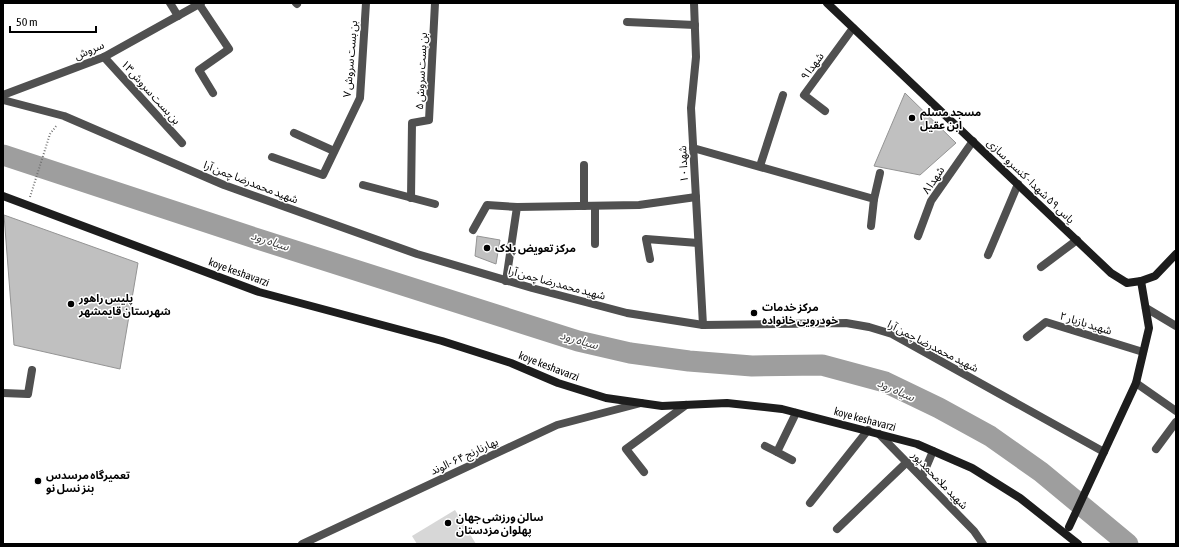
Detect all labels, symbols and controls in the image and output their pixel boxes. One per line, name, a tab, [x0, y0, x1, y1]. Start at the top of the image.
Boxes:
scale bar	[10, 8, 96, 34]
text: 50 m	[16, 15, 38, 29]
street label: بن بست سروش ۷	[341, 20, 360, 98]
street label: بن بست سروش ۵	[413, 32, 430, 110]
street label: سروش	[72, 38, 106, 63]
street label: شهدا ۹	[798, 50, 826, 82]
street label: بن بست سروش۱۳	[118, 57, 183, 127]
place label: مسجد مسلم ابن عقیل	[920, 106, 981, 132]
marker: مسجد مسلم ابن عقیل	[907, 113, 917, 123]
street label: یاس ۵۹ شهدا - کنسرو سازی	[984, 136, 1077, 227]
street label: شهدا ۱۰	[676, 145, 690, 183]
street label: شهید محمدرضا چمن آرا	[201, 158, 300, 208]
street label: شهدا ۸	[920, 164, 947, 196]
water label: سیاه رود	[249, 228, 291, 254]
place label: مرکز تعویض پلاک	[495, 242, 576, 256]
marker: مرکز تعویض پلاک	[482, 243, 492, 253]
street label: koye keshavarzi	[207, 255, 271, 289]
street label: شهید محمدرضا چمن آرا	[506, 264, 607, 304]
place label: پلیس راهور شهرستان قایمشهر	[78, 292, 171, 318]
marker: پلیس راهور شهرستان قایمشهر	[66, 299, 76, 309]
place label: مرکز خدمات خودرویی خانواده	[762, 301, 838, 327]
marker: مرکز خدمات خودرویی خانواده	[749, 308, 759, 318]
street label: شهید بازیار ۲	[1058, 309, 1114, 338]
street label: شهید محمدرضا چمن آرا	[885, 318, 981, 376]
water label: سیاه رود	[558, 328, 600, 352]
street label: koye keshavarzi	[517, 349, 581, 383]
water label: سیاه رود	[875, 376, 917, 405]
street label: koye keshavarzi	[833, 405, 897, 433]
street label: بهارنارنج ۶۴ -الوند	[428, 435, 501, 479]
street label: شهید ملامحمدپور	[907, 448, 971, 513]
place label: تعمیرگاه مرسدس بنز نسل نو	[46, 469, 130, 495]
marker: تعمیرگاه مرسدس بنز نسل نو	[33, 476, 43, 486]
place label: سالن ورزشی جهان پهلوان مزدستان	[456, 511, 543, 538]
marker: سالن ورزشی جهان پهلوان مزدستان	[443, 518, 453, 528]

